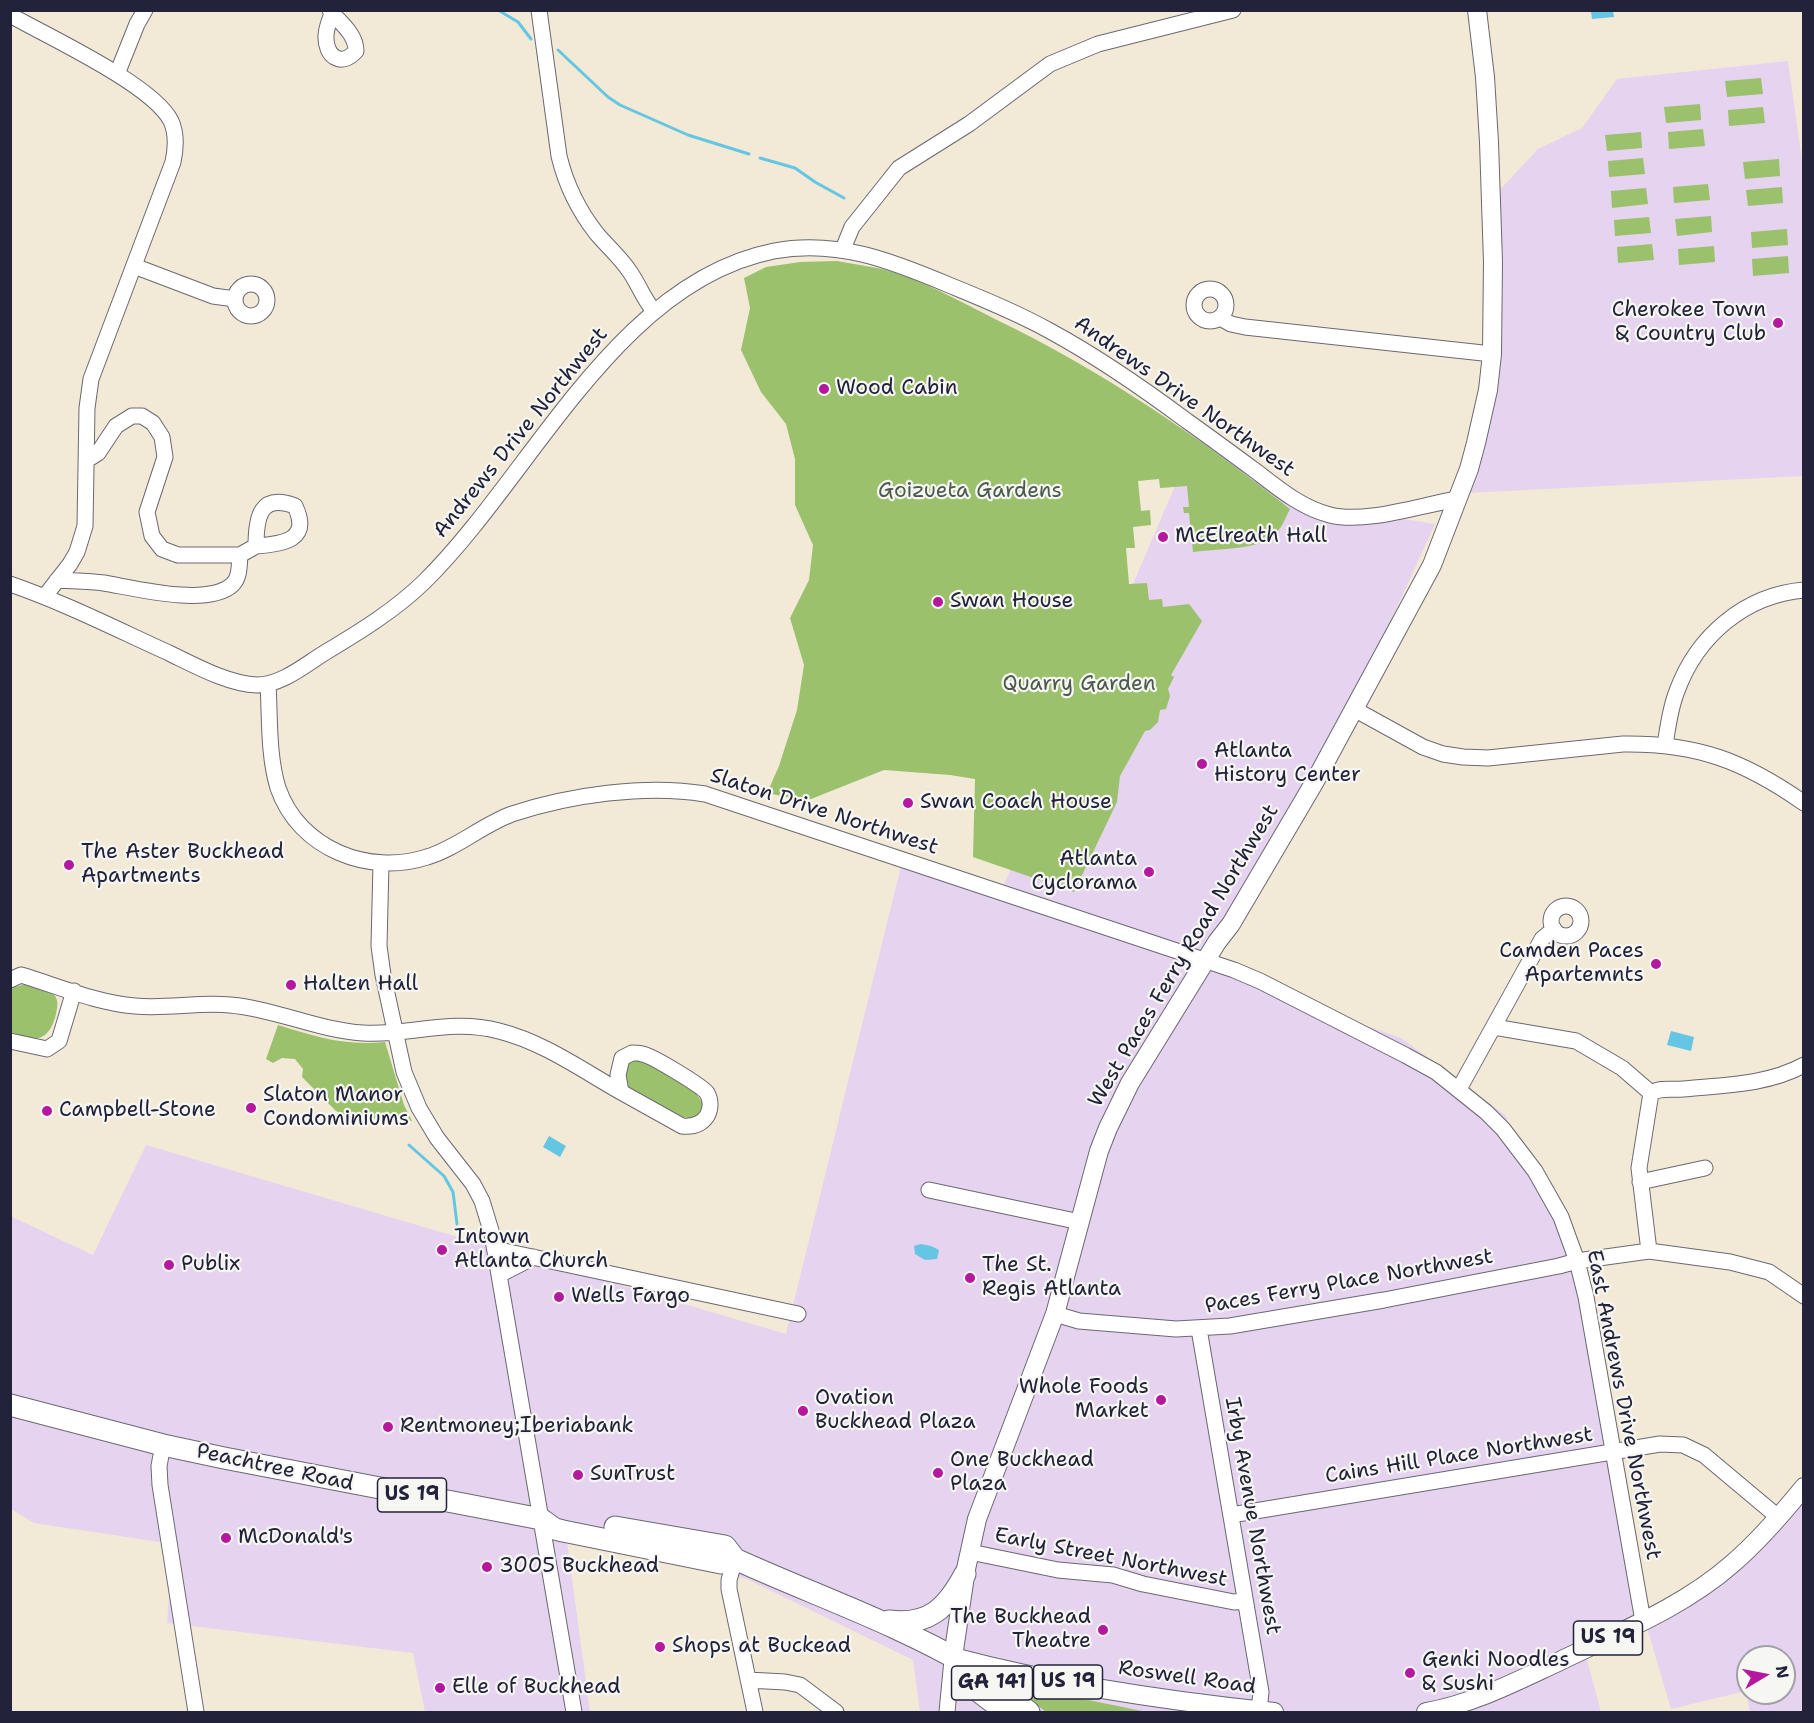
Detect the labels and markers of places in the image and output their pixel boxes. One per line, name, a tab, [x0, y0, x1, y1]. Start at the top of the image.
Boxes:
place label: Cherokee Town & Country Club	[1612, 298, 1766, 348]
marker: Cherokee Town & Country Club	[1771, 316, 1785, 330]
place label: Wood Cabin	[836, 376, 958, 402]
marker: Wood Cabin	[817, 382, 831, 396]
place label: McElreath Hall	[1175, 524, 1327, 550]
marker: McElreath Hall	[1156, 530, 1170, 544]
place label: Swan House	[950, 589, 1074, 615]
marker: Swan House	[931, 595, 945, 609]
place label: Atlanta History Center	[1214, 739, 1361, 789]
marker: Atlanta History Center	[1195, 757, 1209, 771]
place label: Swan Coach House	[920, 790, 1112, 816]
marker: Swan Coach House	[901, 796, 915, 810]
place label: The Aster Buckhead Apartments	[81, 840, 284, 890]
place label: Atlanta Cyclorama	[1031, 847, 1137, 897]
marker: The Aster Buckhead Apartments	[62, 858, 76, 872]
marker: Atlanta Cyclorama	[1142, 865, 1156, 879]
place label: Camden Paces Apartemnts	[1499, 939, 1644, 989]
marker: Camden Paces Apartemnts	[1649, 957, 1663, 971]
place label: Halten Hall	[303, 972, 418, 998]
marker: Halten Hall	[284, 978, 298, 992]
place label: Slaton Manor Condominiums	[263, 1083, 409, 1133]
place label: Campbell-Stone	[59, 1098, 216, 1124]
marker: Slaton Manor Condominiums	[244, 1101, 258, 1115]
marker: Campbell-Stone	[40, 1104, 54, 1118]
place label: Intown Atlanta Church	[454, 1225, 608, 1275]
marker: Intown Atlanta Church	[435, 1243, 449, 1257]
place label: Publix	[181, 1252, 240, 1278]
place label: The St. Regis Atlanta	[982, 1253, 1121, 1303]
marker: Publix	[162, 1258, 176, 1272]
marker: The St. Regis Atlanta	[963, 1271, 977, 1285]
place label: Wells Fargo	[571, 1284, 690, 1310]
marker: Wells Fargo	[552, 1290, 566, 1304]
place label: Whole Foods Market	[1019, 1375, 1149, 1425]
place label: Ovation Buckhead Plaza	[815, 1386, 976, 1436]
marker: Whole Foods Market	[1154, 1393, 1168, 1407]
marker: Ovation Buckhead Plaza	[796, 1404, 810, 1418]
place label: Rentmoney;Iberiabank	[400, 1414, 634, 1440]
marker: Rentmoney;Iberiabank	[381, 1420, 395, 1434]
place label: One Buckhead Plaza	[950, 1448, 1094, 1498]
place label: SunTrust	[590, 1462, 675, 1488]
marker: One Buckhead Plaza	[931, 1466, 945, 1480]
marker: SunTrust	[571, 1468, 585, 1482]
place label: McDonald's	[238, 1525, 353, 1551]
marker: McDonald's	[219, 1531, 233, 1545]
place label: 3005 Buckhead	[499, 1554, 659, 1580]
marker: 3005 Buckhead	[480, 1560, 494, 1574]
place label: The Buckhead Theatre	[950, 1605, 1091, 1655]
marker: The Buckhead Theatre	[1096, 1623, 1110, 1637]
place label: Shops at Buckead	[672, 1634, 851, 1660]
marker: Shops at Buckead	[653, 1640, 667, 1654]
place label: Genki Noodles & Sushi	[1422, 1648, 1570, 1698]
marker: Genki Noodles & Sushi	[1403, 1666, 1417, 1680]
place label: Elle of Buckhead	[452, 1675, 621, 1701]
marker: Elle of Buckhead	[433, 1681, 447, 1695]

